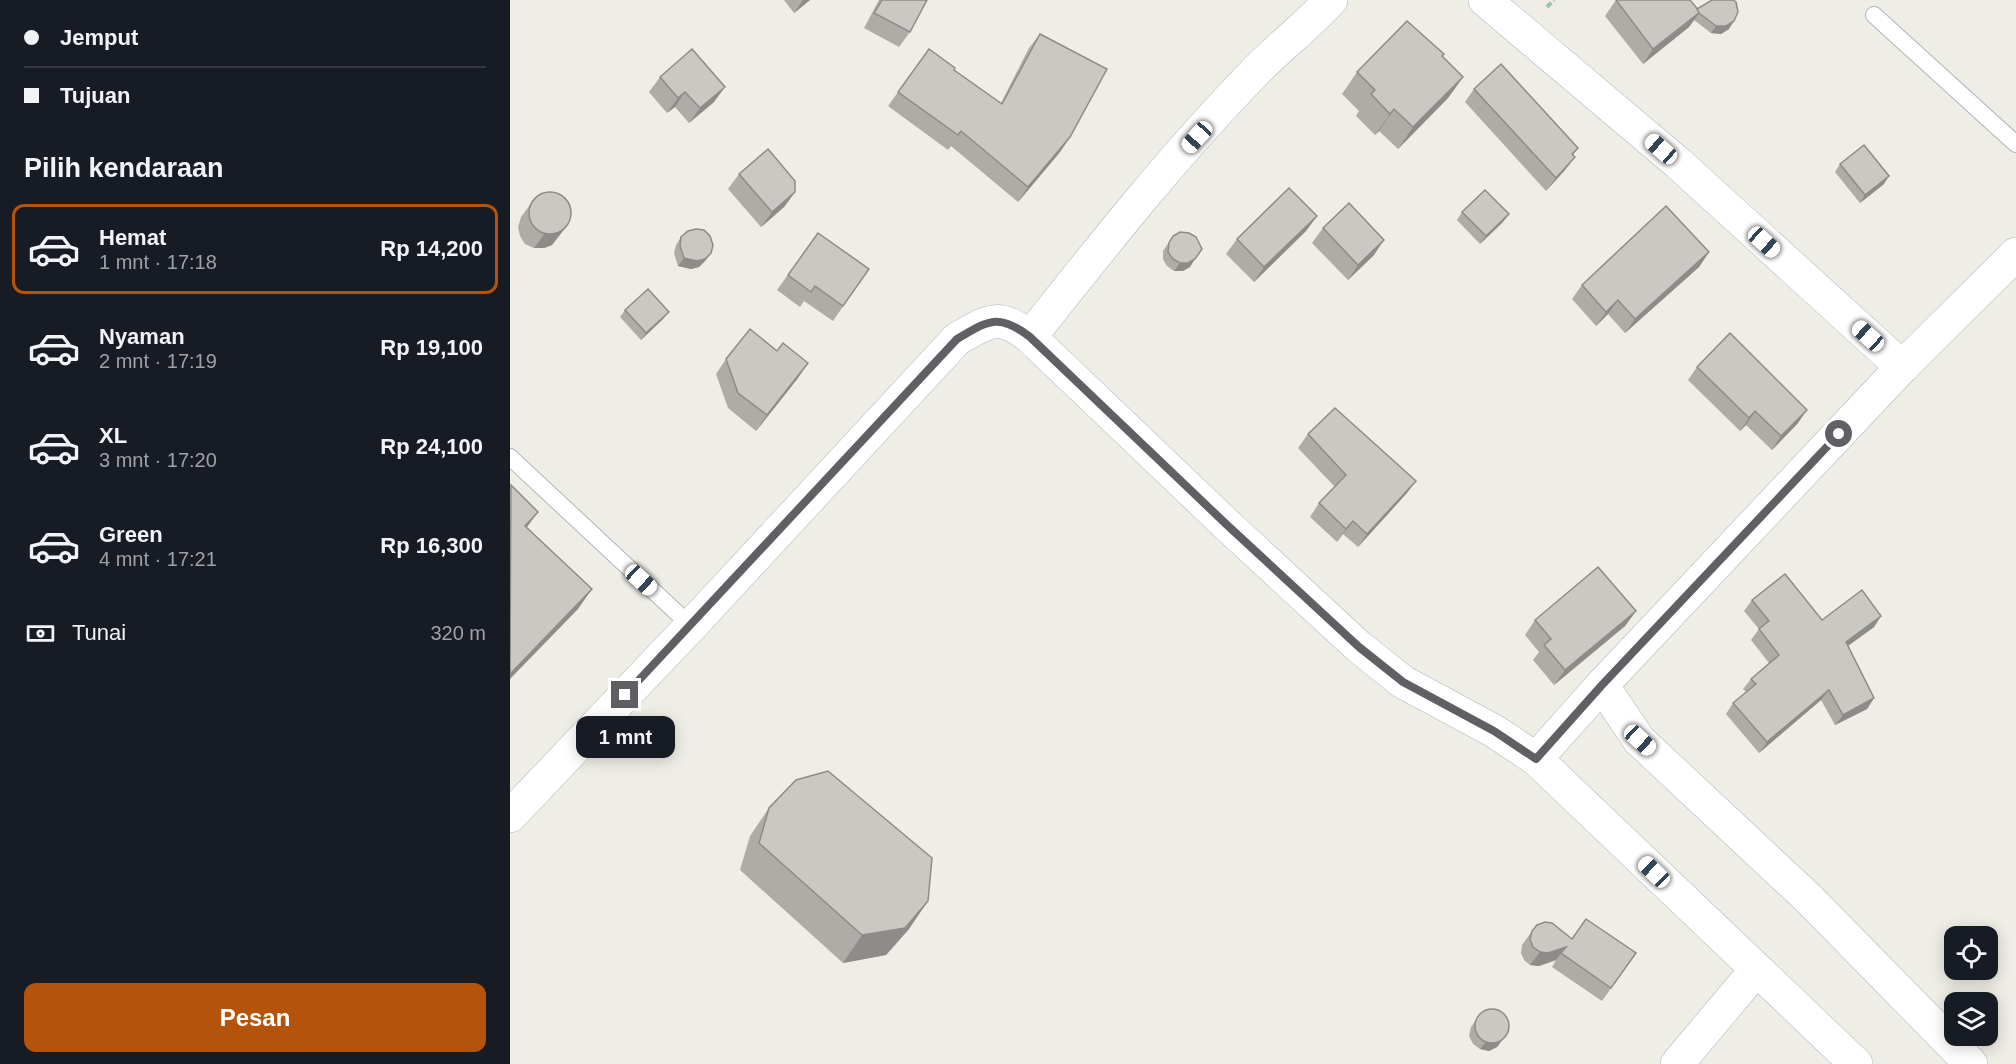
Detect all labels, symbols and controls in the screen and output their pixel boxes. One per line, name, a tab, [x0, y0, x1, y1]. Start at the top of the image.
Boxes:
text: Jemput	[60, 25, 138, 50]
text: Tujuan	[60, 83, 130, 108]
car	[1178, 118, 1216, 156]
car	[1642, 130, 1680, 168]
text: Pilih kendaraan	[24, 153, 224, 183]
icon: car	[27, 222, 81, 276]
car	[1745, 223, 1783, 261]
text: Hemat	[99, 225, 166, 250]
text: Rp 14,200	[380, 236, 483, 261]
text: 1 mnt · 17:18	[99, 251, 217, 273]
car	[1849, 317, 1887, 355]
icon: car	[27, 321, 81, 375]
text: Nyaman	[99, 324, 185, 349]
text: Rp 19,100	[380, 335, 483, 360]
text: 2 mnt · 17:19	[99, 350, 217, 372]
icon: car	[27, 420, 81, 474]
route start	[1825, 420, 1852, 447]
text: XL	[99, 423, 127, 448]
text: Rp 24,100	[380, 434, 483, 459]
text: 3 mnt · 17:20	[99, 449, 217, 471]
icon: car	[27, 519, 81, 573]
text: Green	[99, 522, 163, 547]
text: Rp 16,300	[380, 533, 483, 558]
text: 4 mnt · 17:21	[99, 548, 217, 570]
car	[622, 561, 660, 599]
icon: cash	[24, 617, 57, 650]
text: Tunai	[72, 620, 126, 645]
text: 320 m	[430, 622, 486, 644]
route end	[611, 681, 638, 708]
callout: 1 mnt	[576, 716, 674, 758]
car	[1621, 721, 1659, 759]
text: 1 mnt	[599, 726, 652, 748]
car	[1635, 853, 1673, 891]
map controls	[1944, 926, 1998, 1046]
button: locate	[1944, 926, 1998, 980]
button: Pesan	[24, 983, 486, 1052]
button: layers	[1944, 992, 1998, 1046]

